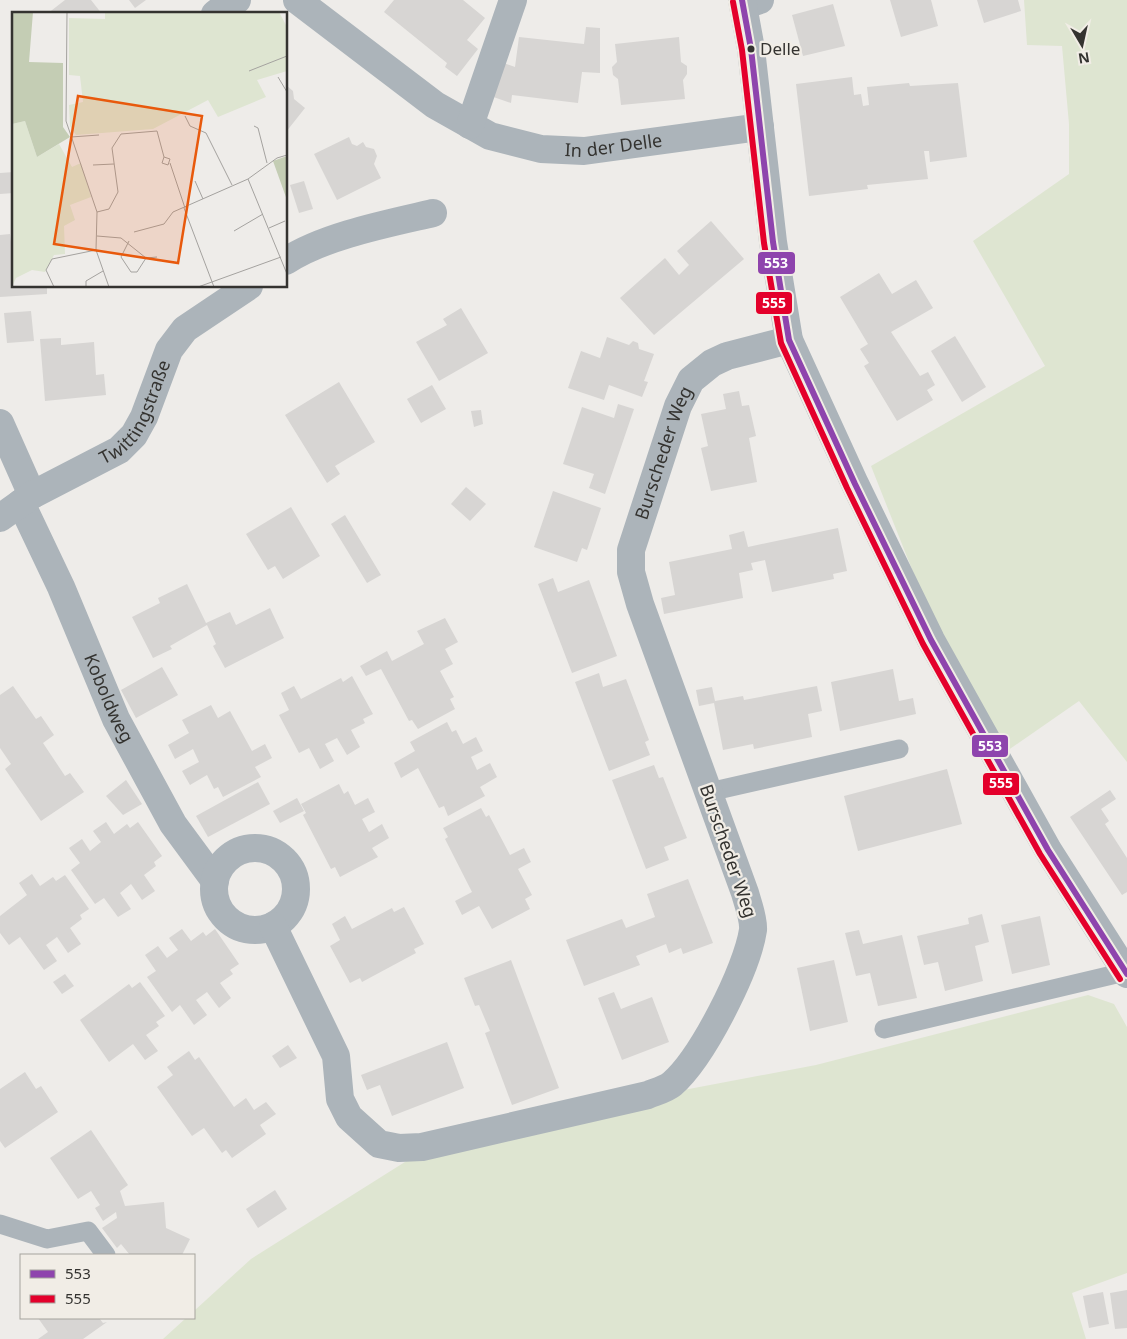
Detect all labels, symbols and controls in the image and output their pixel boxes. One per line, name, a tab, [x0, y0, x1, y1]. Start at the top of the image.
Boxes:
inset map	[12, 12, 288, 288]
north arrow	[1057, 20, 1107, 70]
place label: Delle	[760, 37, 800, 60]
marker: Delle	[746, 44, 756, 54]
text: N	[1077, 48, 1091, 69]
street label: In der Delle	[564, 127, 664, 162]
line badge: 553	[757, 251, 796, 275]
text: 553	[764, 253, 788, 272]
line badge: 555	[755, 291, 793, 315]
text: 555	[762, 293, 786, 312]
street label: Twittingstraße	[95, 356, 175, 469]
street label: Burscheder Weg	[629, 382, 697, 523]
street label: Koboldweg	[79, 650, 140, 747]
line badge: 553	[971, 734, 1009, 758]
text: 553	[978, 736, 1002, 755]
line badge: 555	[982, 772, 1020, 796]
text: 555	[989, 773, 1013, 792]
street label: Burscheder Weg	[695, 781, 763, 921]
legend	[20, 1254, 195, 1319]
text: 553	[65, 1263, 91, 1283]
text: 555	[65, 1288, 91, 1308]

